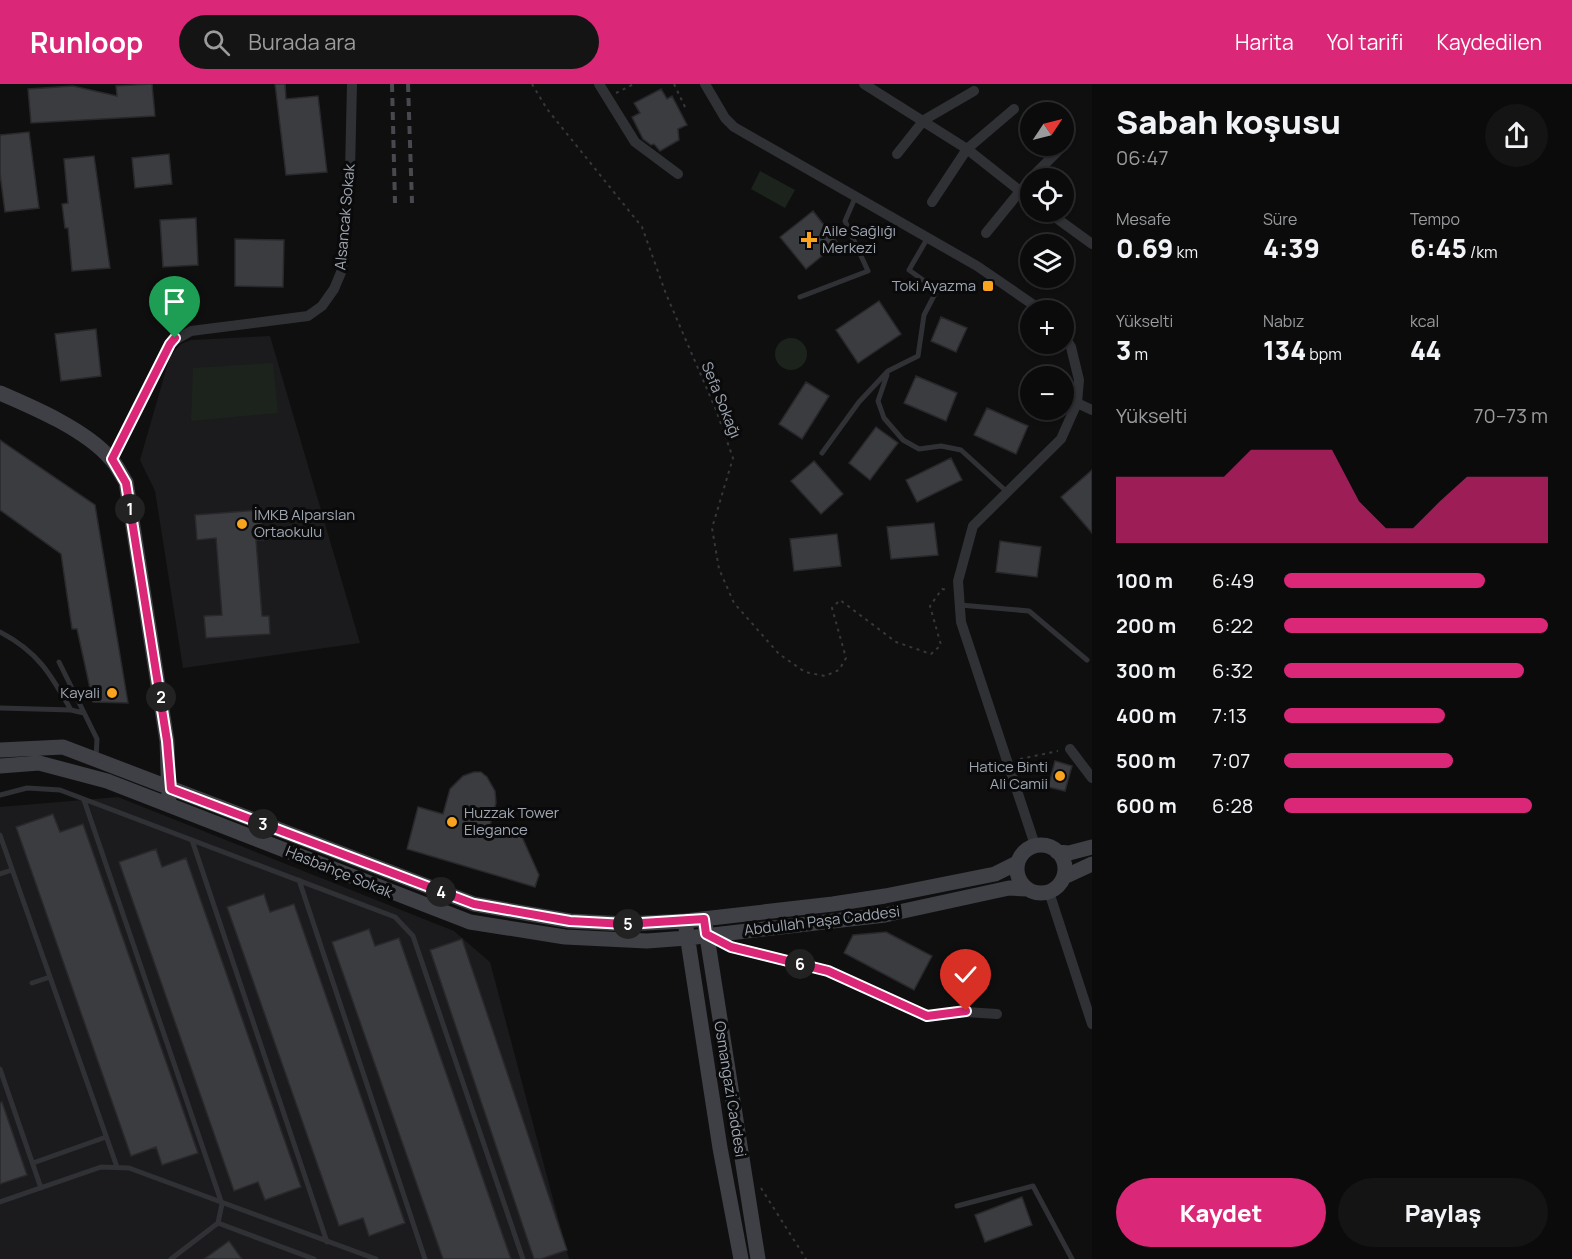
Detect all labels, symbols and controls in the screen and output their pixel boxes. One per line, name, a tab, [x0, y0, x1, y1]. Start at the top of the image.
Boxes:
search box	[179, 15, 599, 69]
text: Runloop	[30, 23, 143, 61]
icon: search	[200, 26, 233, 59]
text: Burada ara	[248, 27, 356, 57]
text: Harita	[1235, 28, 1294, 56]
text: Yol tarifi	[1327, 28, 1403, 56]
text: Kaydedilen	[1436, 28, 1542, 56]
text: Sabah koşusu	[1116, 99, 1341, 144]
north arrow	[1020, 102, 1074, 156]
map controls	[1020, 102, 1074, 420]
button: share	[1485, 104, 1548, 167]
text: 06:47	[1116, 144, 1168, 171]
street label: Alsancak Sokak	[329, 162, 360, 271]
button: locate	[1020, 168, 1074, 222]
text: Mesafe	[1116, 208, 1171, 230]
text: Süre	[1263, 208, 1297, 230]
text: Tempo	[1410, 208, 1460, 230]
place label: Aile Sağlığı Merkezi	[822, 220, 896, 258]
text: 0.69	[1116, 230, 1173, 266]
text: 4:39	[1263, 230, 1320, 266]
text: 6:45	[1410, 230, 1467, 266]
marker: Aile Sağlığı Merkezi	[800, 231, 818, 249]
button: layers	[1020, 234, 1074, 288]
text: km	[1173, 241, 1198, 263]
text: /km	[1467, 241, 1498, 263]
place label: Toki Ayazma	[892, 275, 976, 296]
pin	[149, 276, 200, 338]
marker: Toki Ayazma	[981, 279, 995, 293]
icon: arrive	[158, 285, 191, 318]
button: +	[1020, 300, 1074, 354]
text: Yükselti	[1116, 310, 1173, 332]
text: Nabız	[1263, 310, 1305, 332]
text: kcal	[1410, 310, 1439, 332]
text: 3	[1116, 332, 1131, 368]
text: 134	[1263, 332, 1306, 368]
text: 44	[1410, 332, 1441, 368]
text: m	[1131, 343, 1148, 365]
text: bpm	[1306, 343, 1342, 365]
street label: Sefa Sokağı	[697, 358, 746, 441]
button: −	[1020, 366, 1074, 420]
text: Yükselti	[1116, 402, 1187, 429]
text: 70–73 m	[1474, 402, 1548, 429]
pin: 1	[115, 494, 145, 524]
text: 1	[126, 498, 134, 520]
place label: İMKB Alparslan Ortaokulu	[254, 504, 355, 542]
marker: İMKB Alparslan Ortaokulu	[235, 517, 249, 531]
text: 100 m	[1116, 567, 1173, 594]
text: 6:49	[1212, 567, 1254, 594]
text: 200 m	[1116, 612, 1176, 639]
text: 6:22	[1212, 612, 1253, 639]
text: 300 m	[1116, 657, 1176, 684]
text: 6:32	[1212, 657, 1253, 684]
place label: Kayali	[60, 682, 100, 703]
pin: 2	[146, 682, 176, 712]
marker: Kayali	[105, 686, 119, 700]
text: 2	[156, 686, 166, 708]
text: 400 m	[1116, 702, 1176, 729]
text: 7:13	[1212, 702, 1247, 729]
text: 500 m	[1116, 747, 1176, 774]
text: 7:07	[1212, 747, 1250, 774]
place label: Hatice Binti Ali Camii	[969, 756, 1048, 794]
marker: Hatice Binti Ali Camii	[1053, 769, 1067, 783]
text: 600 m	[1116, 792, 1177, 819]
text: 6:28	[1212, 792, 1253, 819]
place label: Huzzak Tower Elegance	[464, 802, 560, 840]
pin: 3	[248, 809, 278, 839]
text: 3	[258, 813, 268, 835]
marker: Huzzak Tower Elegance	[445, 815, 459, 829]
street label: Hasbahçe Sokak	[283, 840, 396, 903]
pin: 4	[426, 877, 456, 907]
text: 4	[436, 881, 446, 903]
street label: Abdullah Paşa Caddesi	[743, 901, 901, 940]
pin: 5	[613, 909, 643, 939]
text: 5	[623, 913, 633, 935]
pin: 6	[785, 949, 815, 979]
pin	[940, 949, 991, 1011]
text: 6	[795, 953, 805, 975]
icon: check	[949, 958, 982, 991]
street label: Osmangazi Caddesi	[709, 1019, 752, 1158]
button: Kaydet	[1116, 1178, 1326, 1247]
button: Paylaş	[1338, 1178, 1548, 1247]

